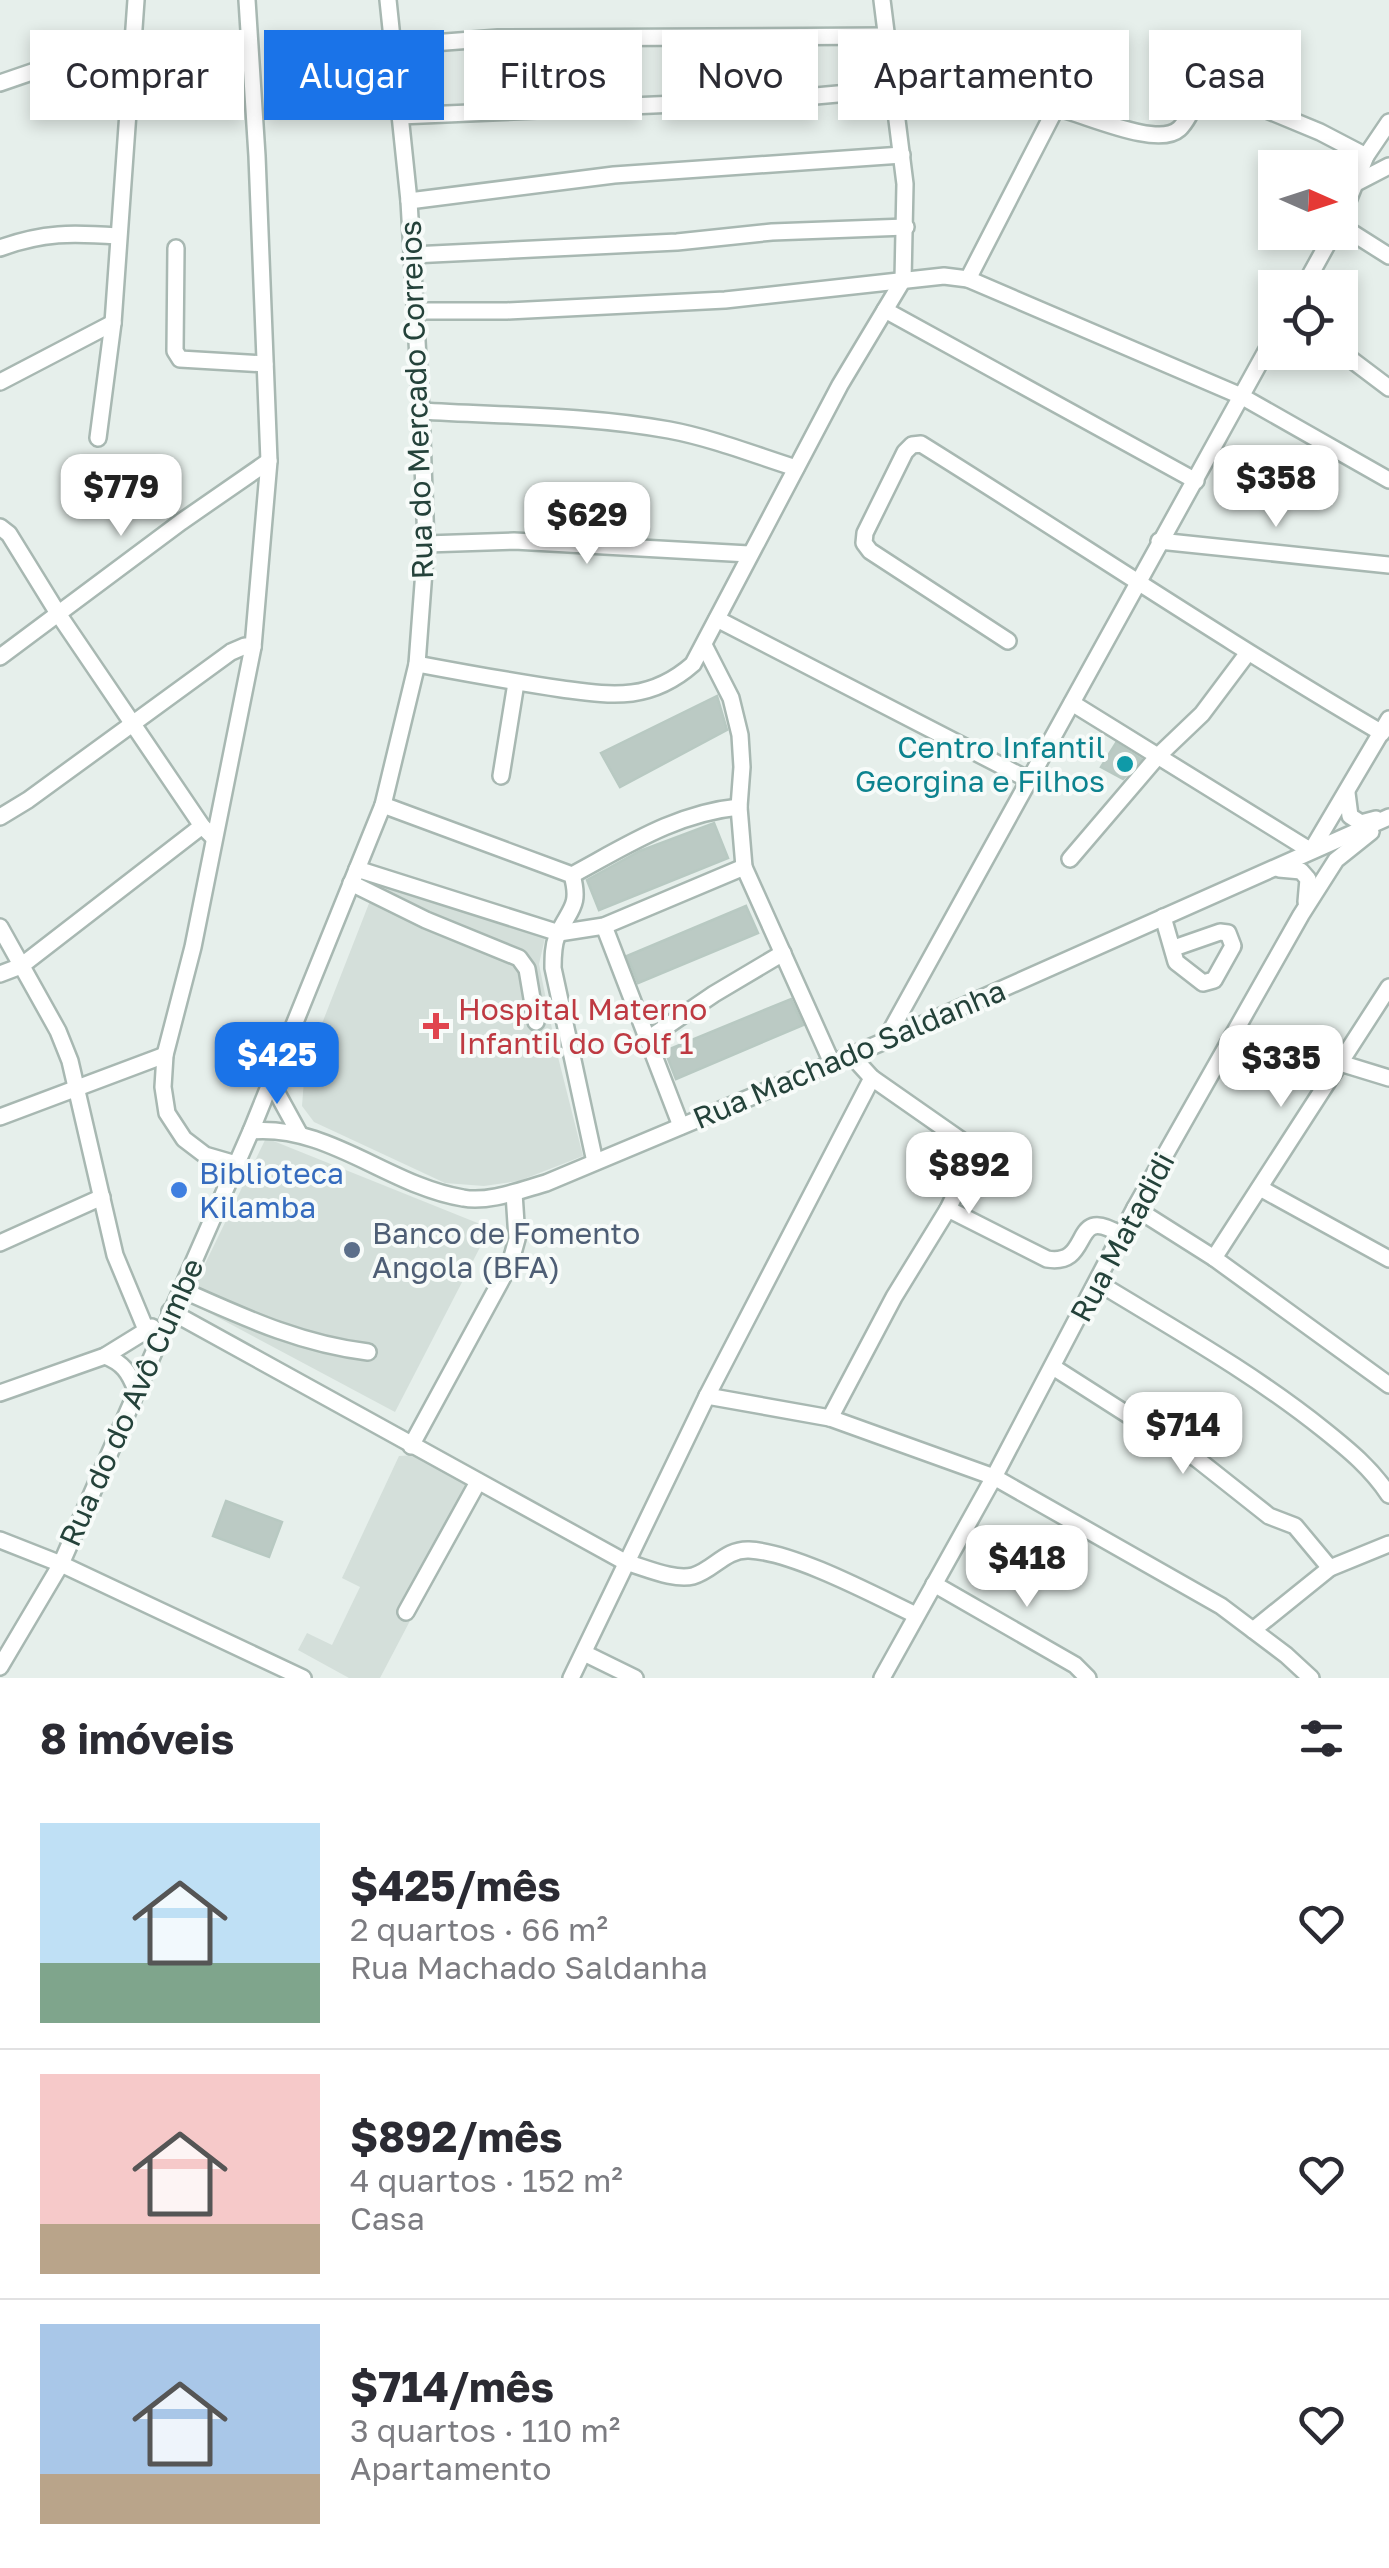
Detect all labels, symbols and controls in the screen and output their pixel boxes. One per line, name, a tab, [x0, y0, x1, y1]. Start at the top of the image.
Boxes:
chip: Comprar	[30, 30, 244, 120]
chip: Alugar	[264, 30, 444, 120]
chip: Filtros	[464, 30, 642, 120]
chip: Novo	[662, 30, 818, 120]
chip: Apartamento	[838, 30, 1129, 120]
chip: Casa	[1149, 30, 1301, 120]
north arrow	[1258, 150, 1358, 250]
map controls	[1258, 150, 1358, 370]
street label: Rua do Mercado Correios	[392, 220, 440, 580]
button: locate	[1258, 270, 1358, 370]
pin: $358	[1217, 445, 1335, 530]
pin: $779	[62, 454, 180, 539]
text: $358	[1236, 458, 1316, 496]
text: $779	[83, 467, 159, 505]
pin: $629	[528, 482, 646, 567]
text: $629	[546, 495, 628, 533]
place label: Centro Infantil Georgina e Filhos	[855, 729, 1105, 799]
marker: Centro Infantil Georgina e Filhos	[1114, 753, 1136, 775]
street label: Rua Machado Saldanha	[688, 972, 1010, 1136]
place label: Hospital Materno Infantil do Golf 1	[458, 991, 707, 1061]
marker: Hospital Materno Infantil do Golf 1	[423, 1013, 449, 1039]
pin: $425	[218, 1022, 336, 1107]
pin: $335	[1222, 1025, 1340, 1110]
text: $425	[237, 1035, 317, 1073]
text: $335	[1241, 1038, 1321, 1076]
pin: $892	[910, 1132, 1028, 1217]
text: $892	[928, 1145, 1010, 1183]
street label: Rua Matadidi	[1062, 1146, 1182, 1328]
place label: Biblioteca Kilamba	[199, 1155, 344, 1225]
marker: Biblioteca Kilamba	[168, 1179, 190, 1201]
place label: Banco de Fomento Angola (BFA)	[372, 1215, 640, 1285]
marker: Banco de Fomento Angola (BFA)	[341, 1239, 363, 1261]
street label: Rua do do Avô Cumbe	[51, 1253, 211, 1551]
pin: $714	[1124, 1392, 1242, 1477]
text: $714	[1145, 1405, 1221, 1443]
pin: $418	[968, 1525, 1086, 1610]
text: $418	[988, 1538, 1066, 1576]
icon: filters	[1294, 1711, 1349, 1766]
text: 8 imóveis	[40, 1713, 234, 1763]
text: $425/mês	[350, 1860, 561, 1910]
icon: home	[120, 1863, 240, 1983]
icon: heart	[1294, 1896, 1349, 1951]
text: 2 quartos · 66 m²	[350, 1910, 608, 1948]
text: Rua Machado Saldanha	[350, 1948, 708, 1986]
text: $892/mês	[350, 2111, 563, 2161]
icon: home	[120, 2114, 240, 2234]
icon: heart	[1294, 2147, 1349, 2202]
text: 4 quartos · 152 m²	[350, 2161, 623, 2199]
text: Casa	[350, 2199, 425, 2237]
text: $714/mês	[350, 2361, 554, 2411]
icon: home	[120, 2364, 240, 2484]
icon: heart	[1294, 2397, 1349, 2452]
text: 3 quartos · 110 m²	[350, 2411, 620, 2449]
text: Apartamento	[350, 2449, 551, 2487]

